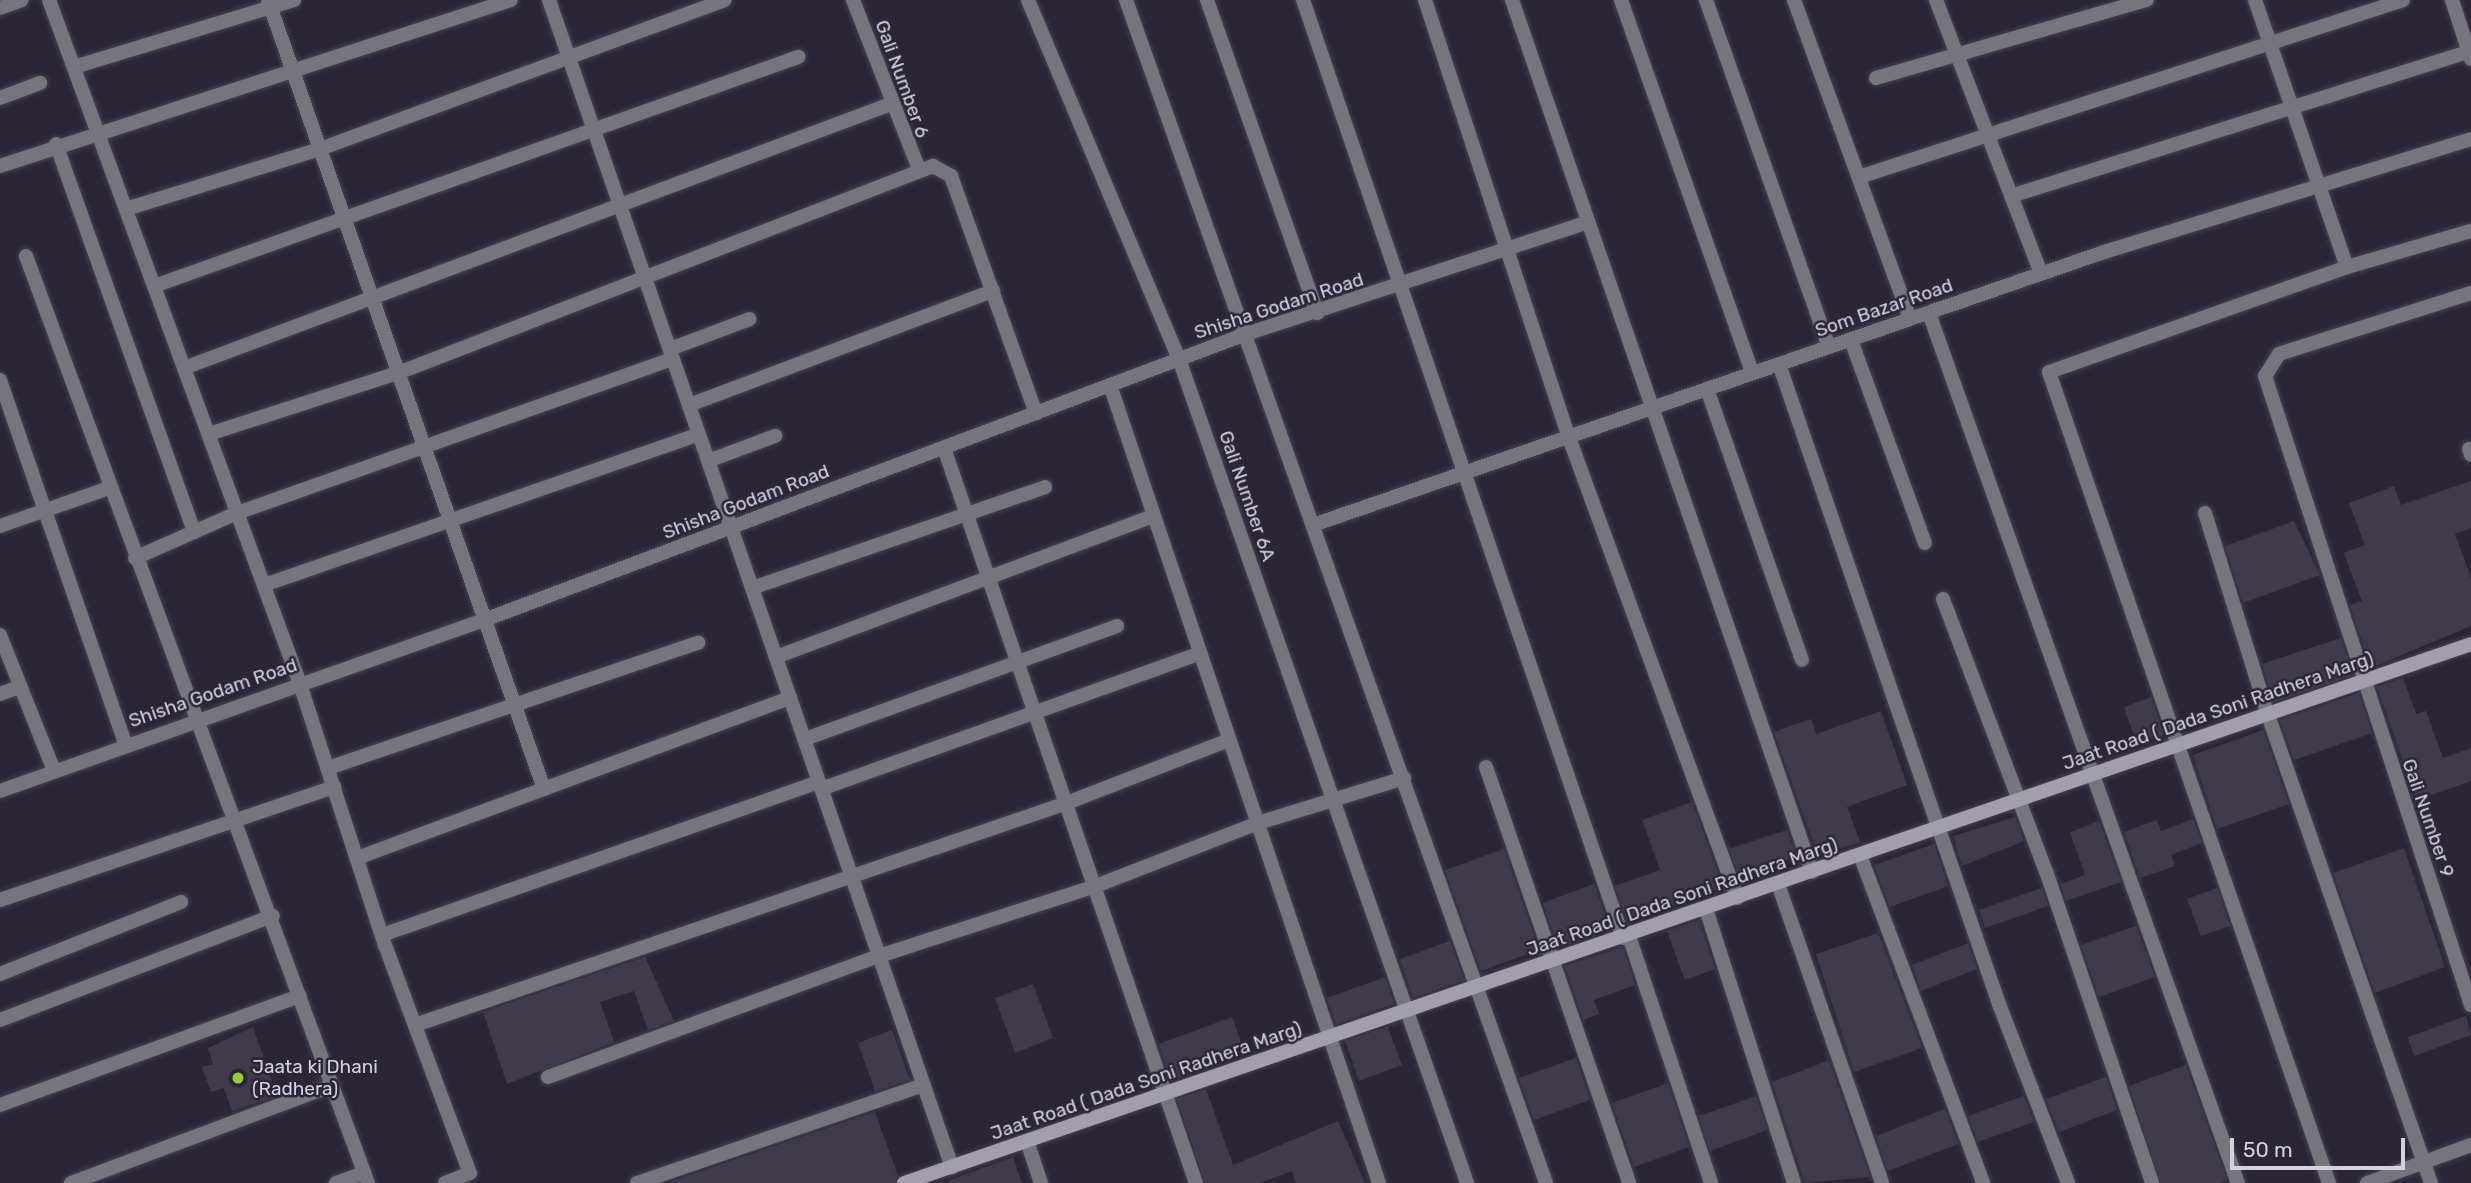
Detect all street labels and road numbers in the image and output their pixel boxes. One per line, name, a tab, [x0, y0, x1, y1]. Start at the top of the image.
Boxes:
street label: Gali Number 6	[870, 17, 934, 141]
street label: Shisha Godam Road	[1191, 268, 1367, 344]
street label: Som Bazar Road	[1812, 274, 1956, 342]
street label: Gali Number 6A	[1214, 428, 1280, 564]
street label: Shisha Godam Road	[659, 460, 833, 544]
street label: Jaat Road ( Dada Soni Radhera Marg)	[2059, 647, 2377, 775]
street label: Shisha Godam Road	[126, 653, 300, 733]
street label: Gali Number 9	[2397, 756, 2459, 880]
street label: Jaat Road ( Dada Soni Radhera Marg)	[1523, 833, 1841, 961]
street label: Jaat Road ( Dada Soni Radhera Marg)	[987, 1017, 1305, 1145]

